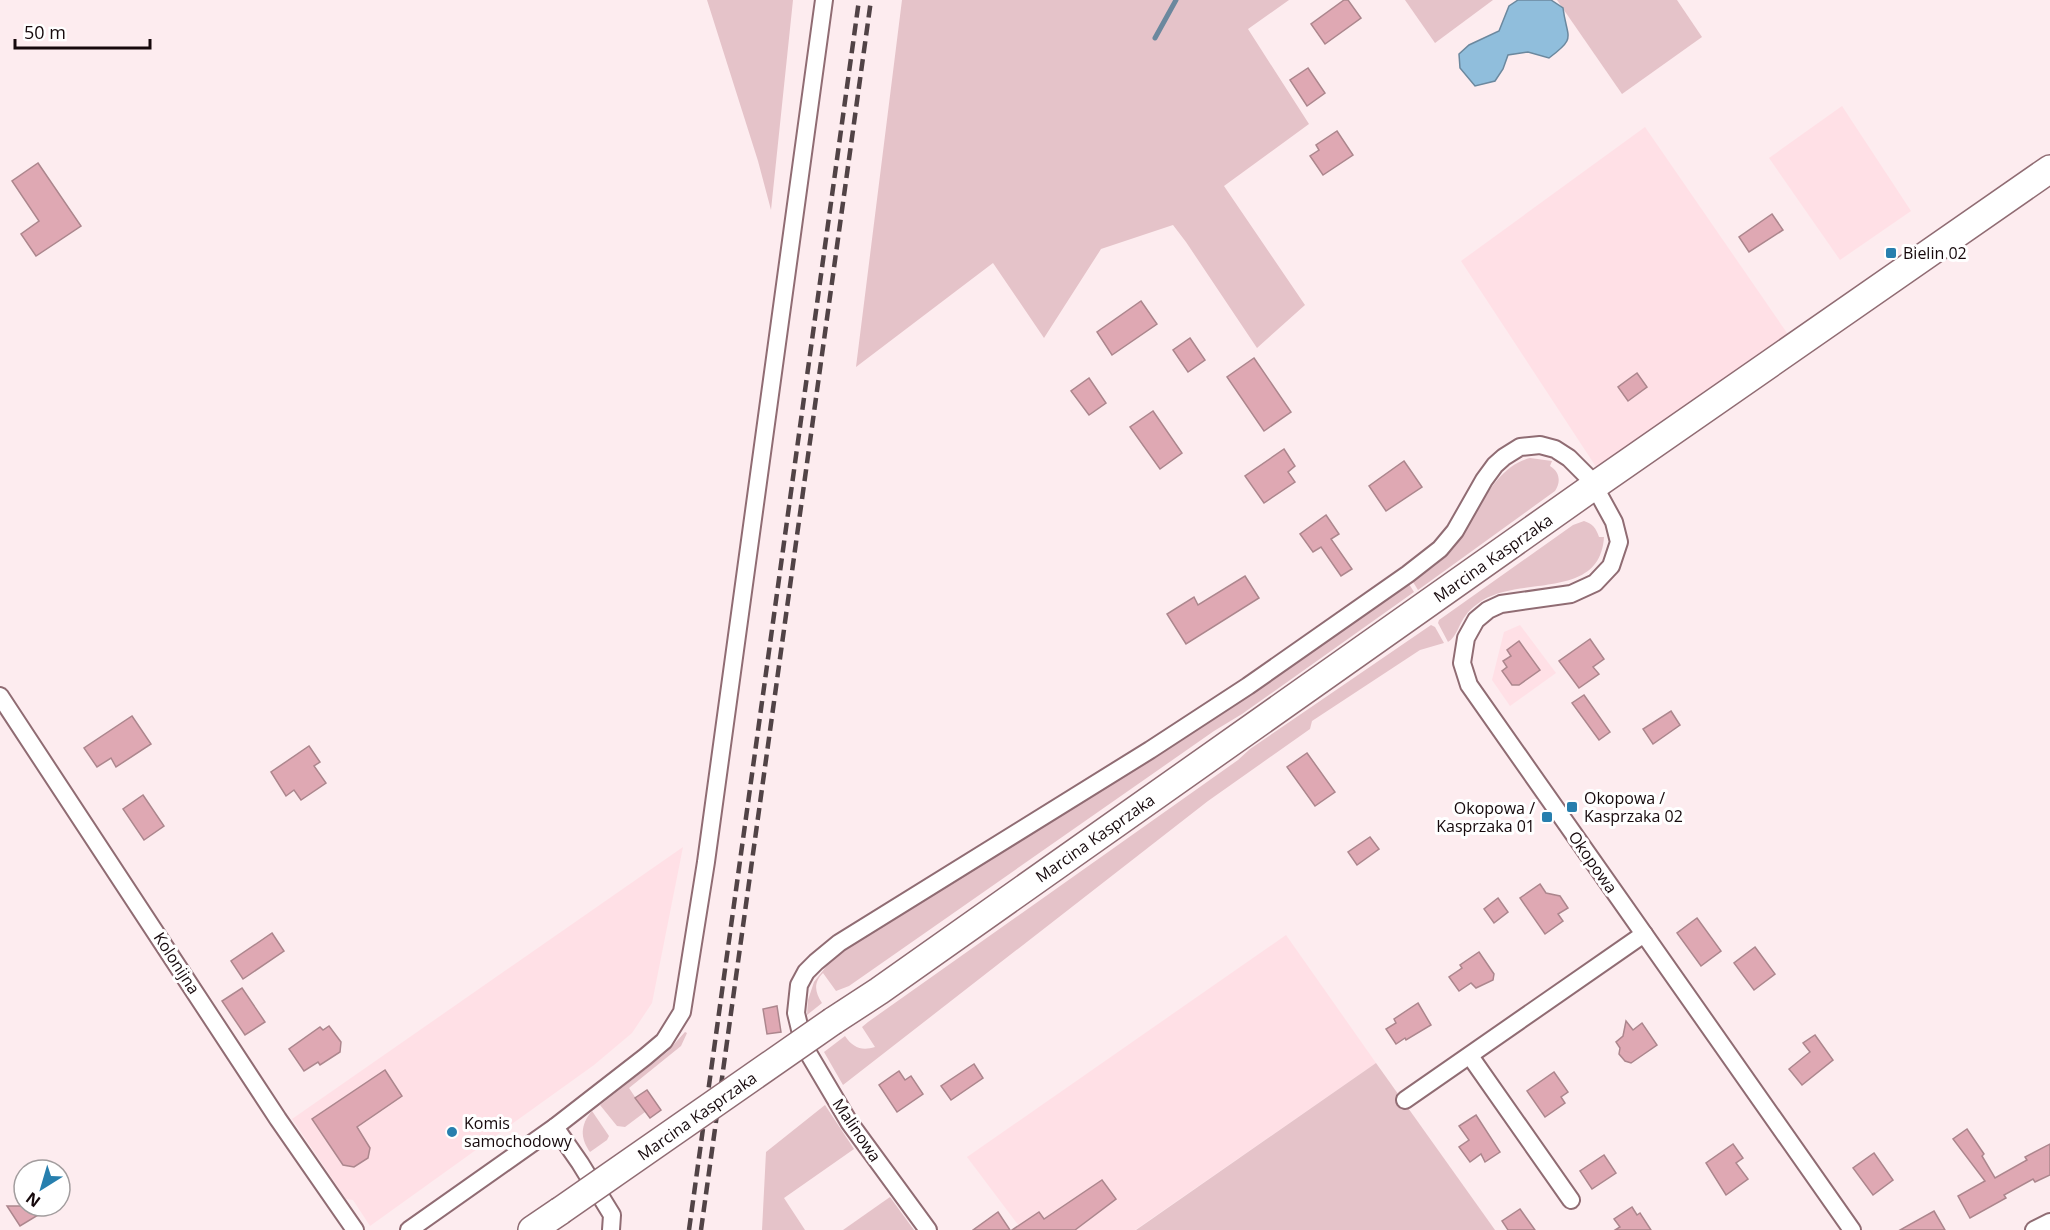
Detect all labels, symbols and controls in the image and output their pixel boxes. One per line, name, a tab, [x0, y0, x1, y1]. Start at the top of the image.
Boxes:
scale bar	[15, 12, 150, 50]
text: 50 m	[24, 20, 66, 44]
place label: Bielin 02	[1903, 242, 1967, 264]
marker: Bielin 02	[1884, 246, 1898, 260]
street label: Marcina Kasprzaka	[1429, 509, 1557, 607]
place label: Okopowa / Kasprzaka 02	[1584, 787, 1683, 827]
street label: Marcina Kasprzaka	[1031, 789, 1159, 887]
place label: Okopowa / Kasprzaka 01	[1436, 797, 1535, 837]
marker: Okopowa / Kasprzaka 02	[1565, 800, 1579, 814]
marker: Okopowa / Kasprzaka 01	[1540, 810, 1554, 824]
street label: Okopowa	[1564, 827, 1622, 897]
street label: Kolonijna	[149, 928, 205, 998]
street label: Marcina Kasprzaka	[633, 1067, 761, 1165]
street label: Malinowa	[828, 1094, 886, 1166]
place label: Komis samochodowy	[464, 1112, 573, 1152]
marker: Komis samochodowy	[445, 1125, 459, 1139]
north arrow	[12, 1158, 72, 1218]
text: N	[21, 1187, 45, 1213]

